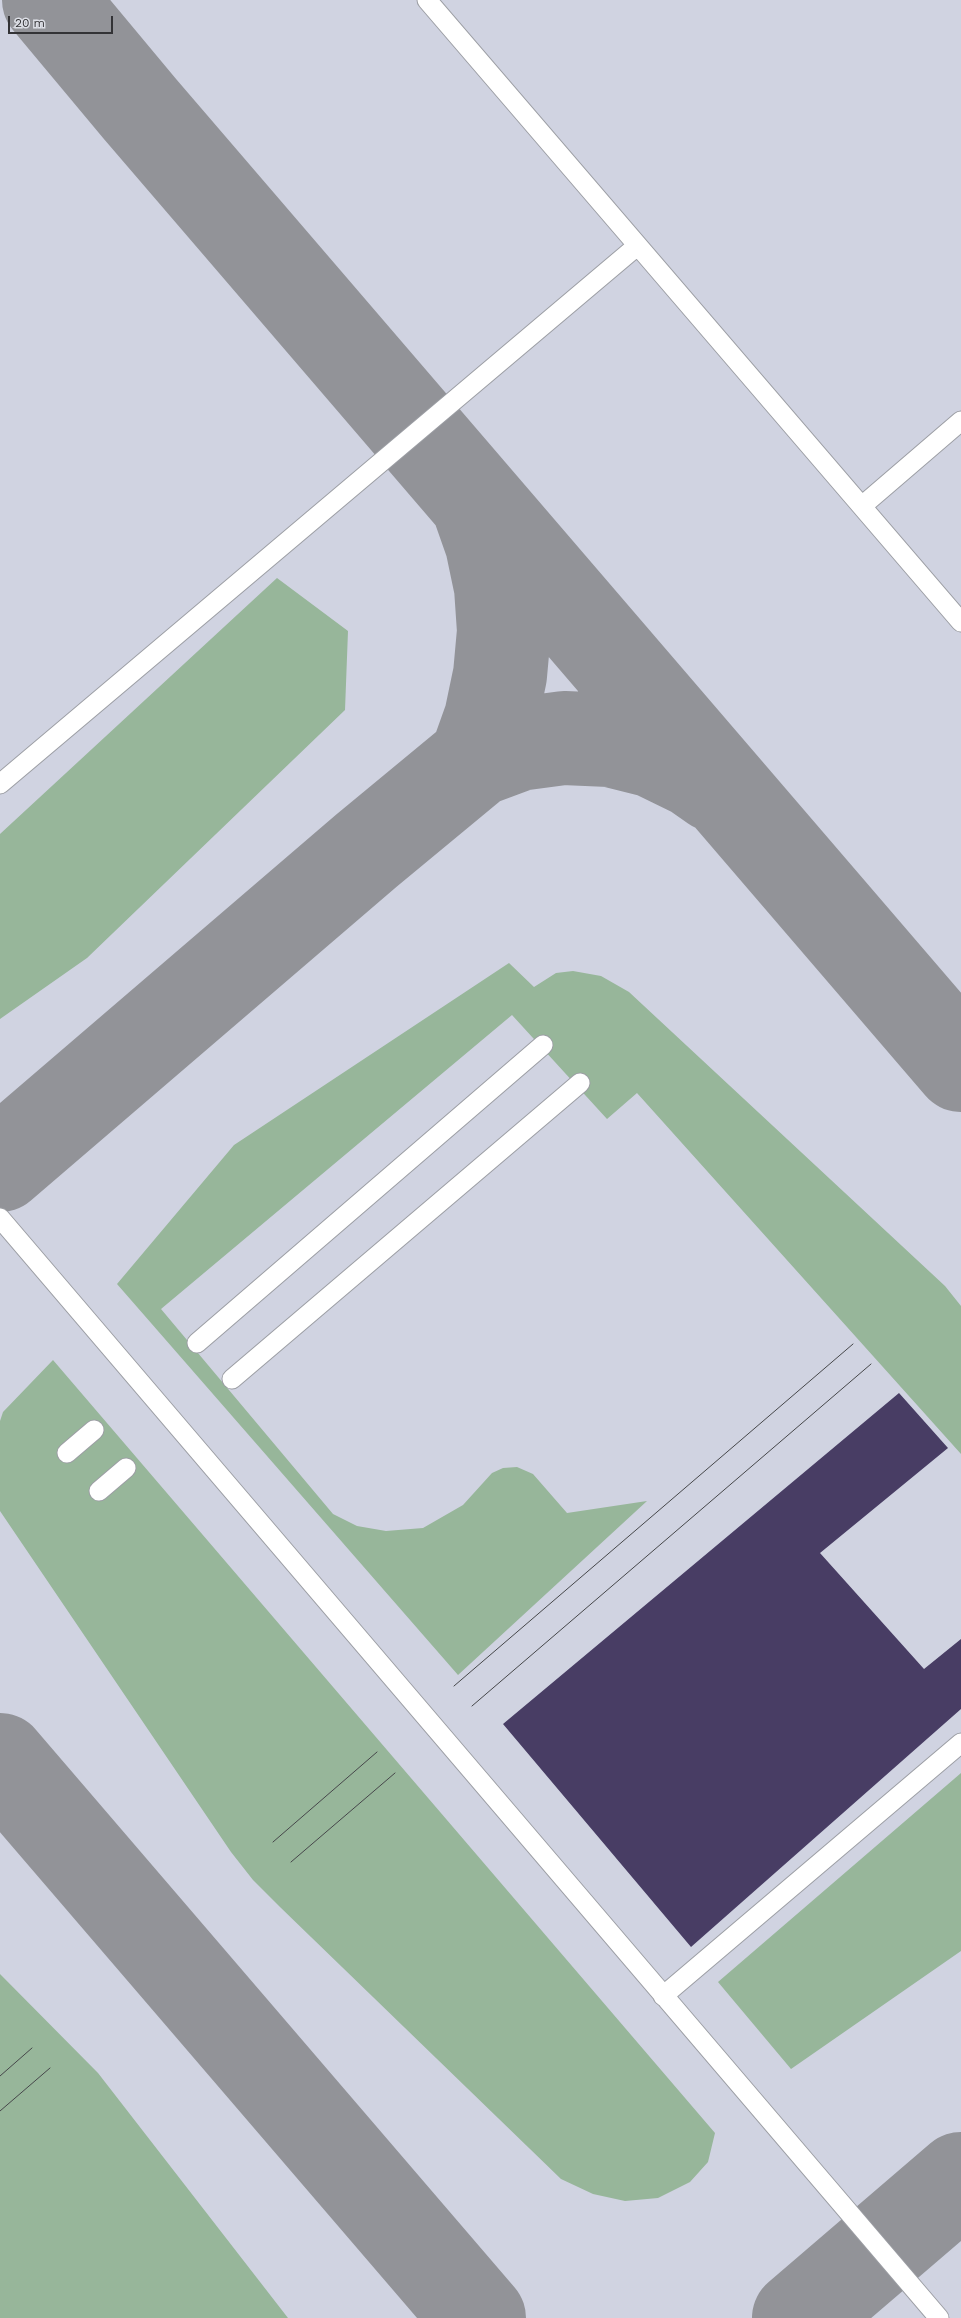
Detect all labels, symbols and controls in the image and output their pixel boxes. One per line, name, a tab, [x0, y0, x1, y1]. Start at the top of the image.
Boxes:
scale bar	[10, 8, 115, 34]
text: 20 m	[15, 16, 45, 30]

